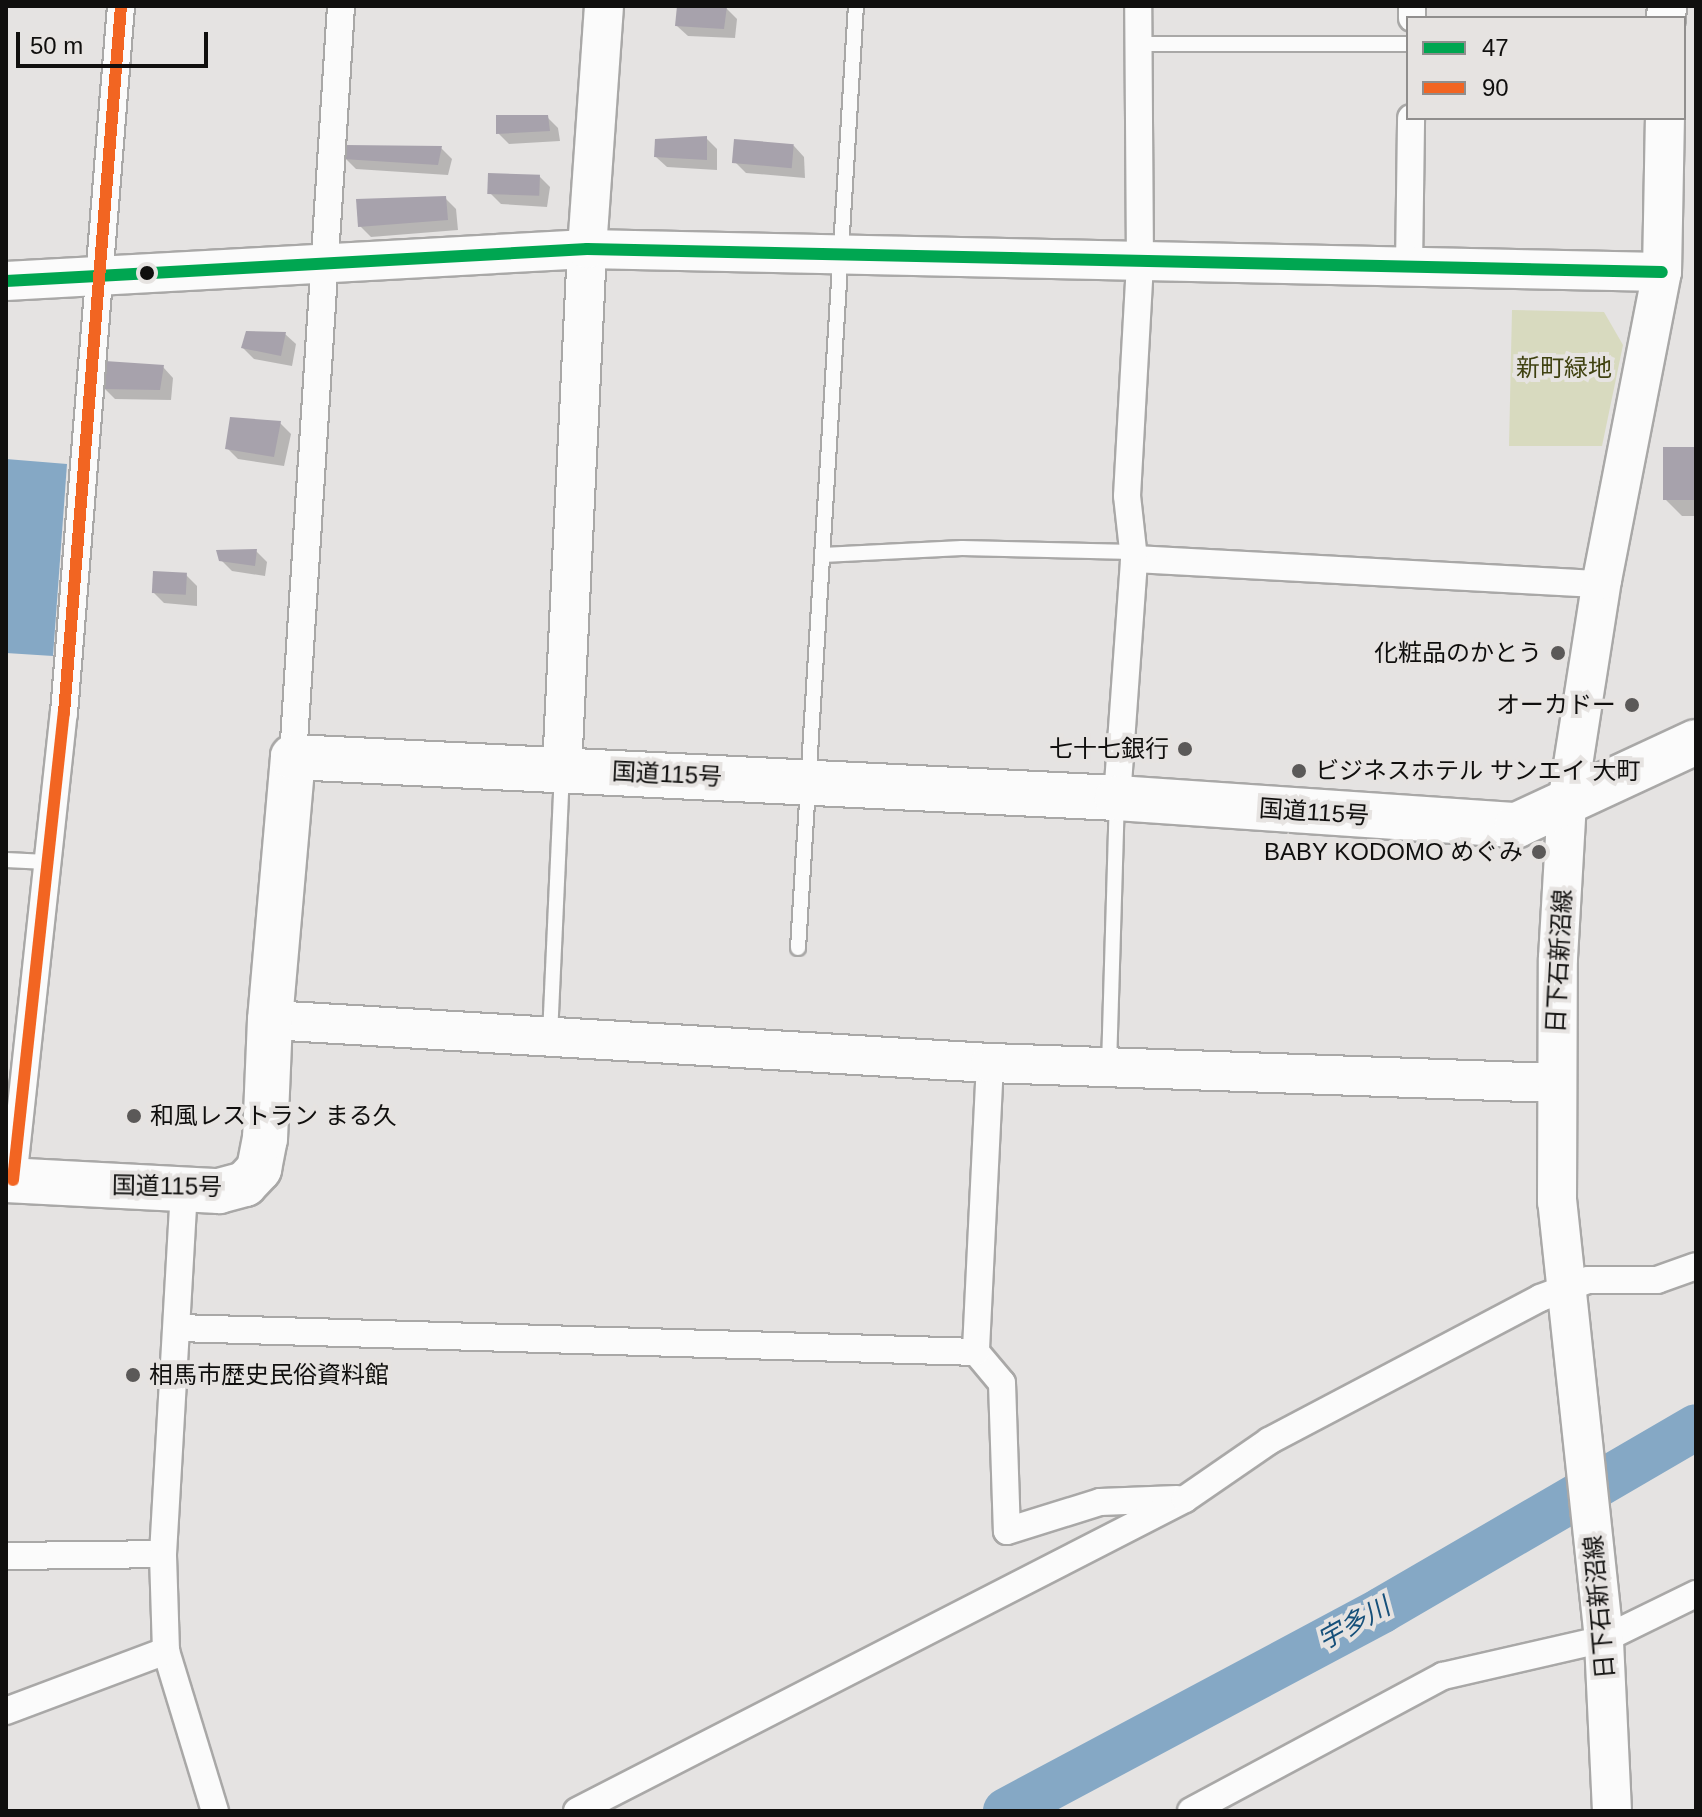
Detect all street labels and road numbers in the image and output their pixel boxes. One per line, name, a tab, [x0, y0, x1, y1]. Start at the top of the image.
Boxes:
street label: 国道115号	[611, 757, 723, 791]
street label: 国道115号	[1258, 794, 1370, 830]
street label: 日下石新沼線	[1541, 888, 1577, 1034]
street label: 国道115号	[112, 1171, 222, 1201]
street label: 日下石新沼線	[1578, 1534, 1620, 1680]

